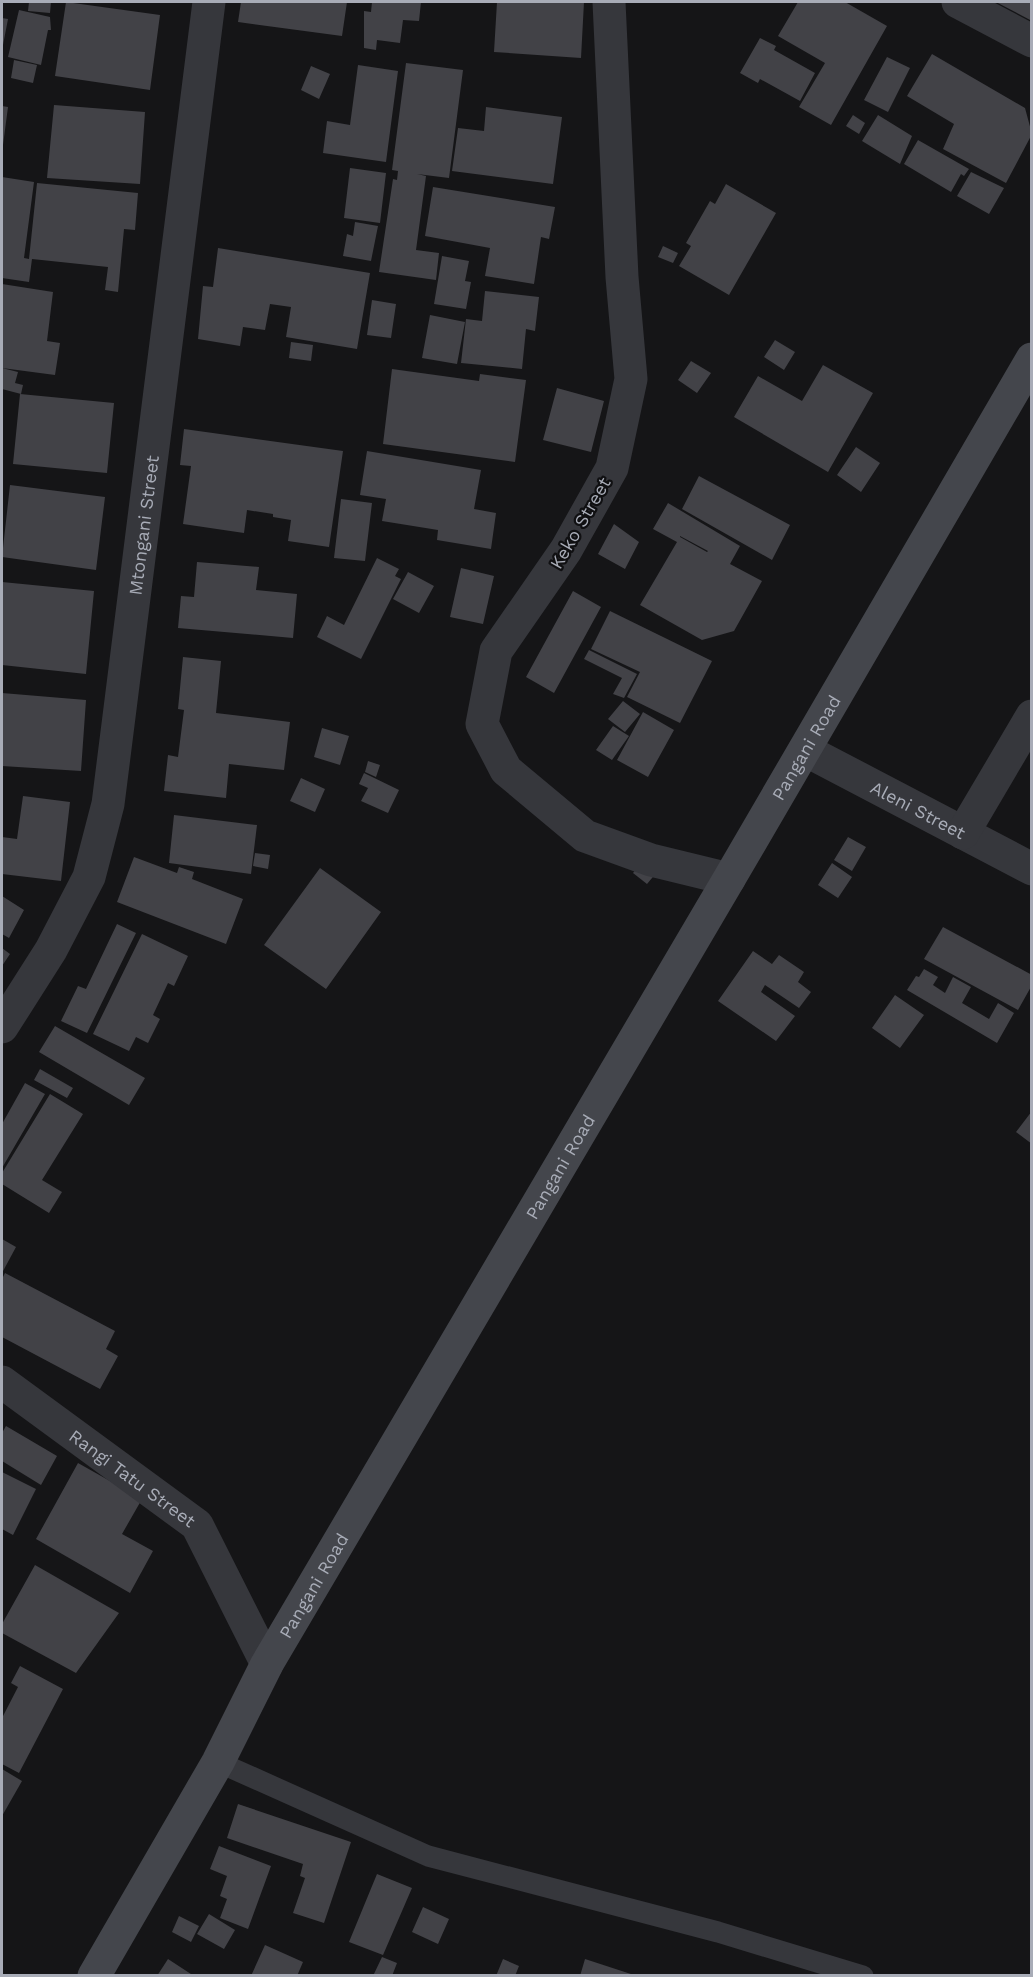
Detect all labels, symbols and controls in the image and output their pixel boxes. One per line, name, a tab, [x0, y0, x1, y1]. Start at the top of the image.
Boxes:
street label: Mtongani Street	[124, 454, 162, 596]
street label: Keko Street	[545, 473, 615, 573]
street label: Pangani Road	[767, 691, 844, 804]
street label: Aleni Street	[867, 776, 970, 843]
street label: Pangani Road	[521, 1110, 599, 1223]
street label: Rangi Tatu Street	[65, 1425, 200, 1531]
street label: Pangani Road	[274, 1529, 352, 1642]

